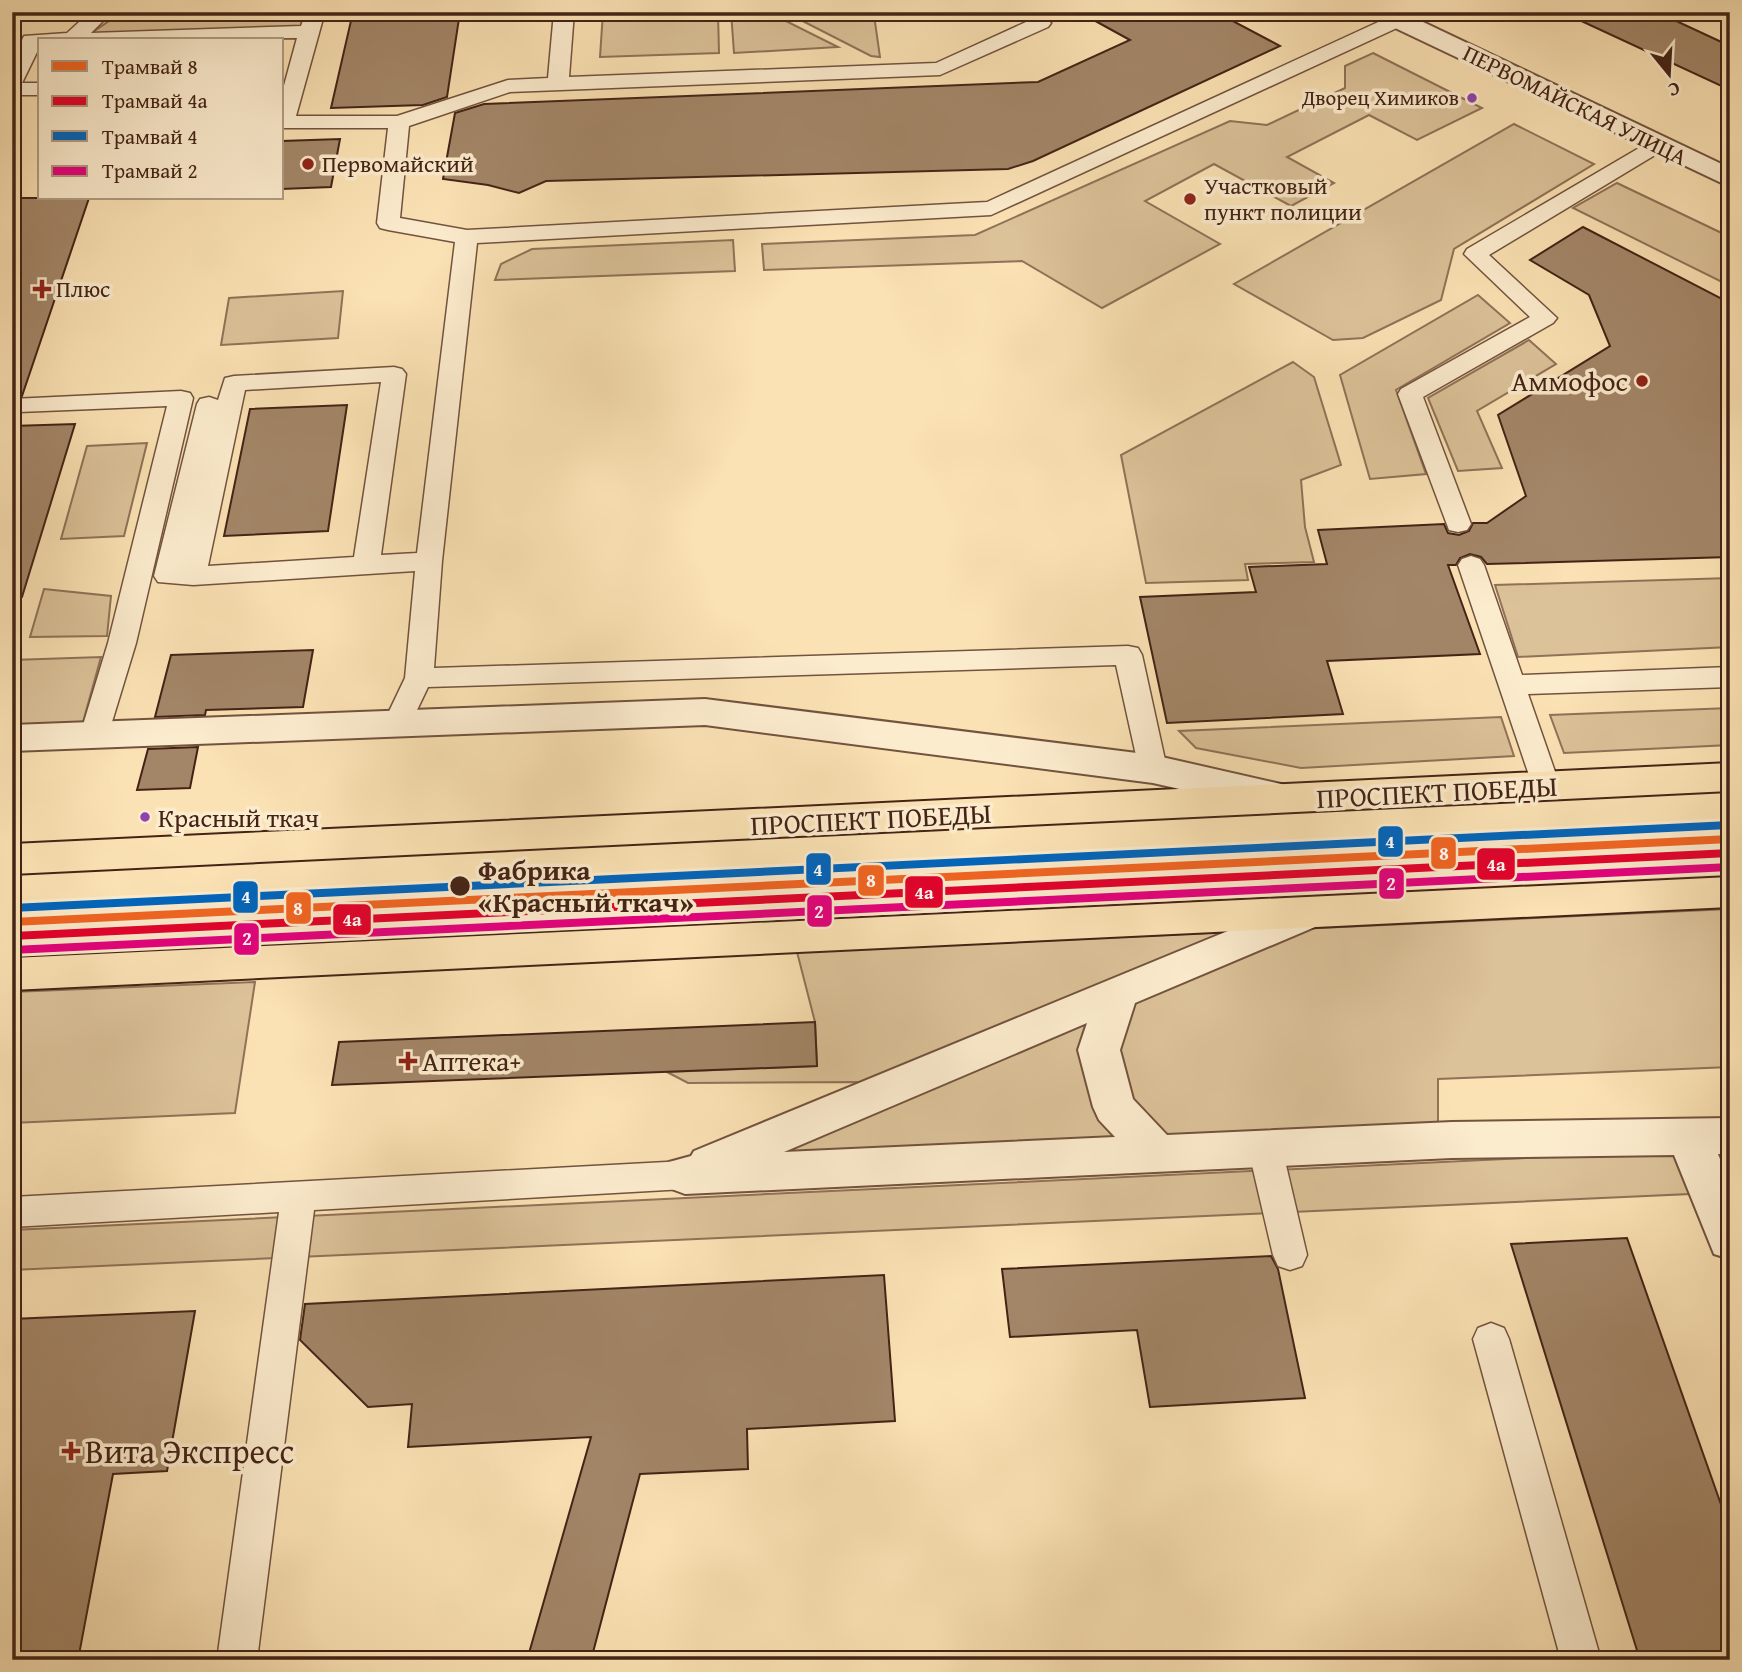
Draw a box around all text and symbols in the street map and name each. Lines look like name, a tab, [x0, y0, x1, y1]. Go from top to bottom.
legend	[38, 38, 284, 200]
north arrow	[1634, 38, 1704, 108]
street label: ПЕРВОМАЙСКАЯ УЛИЦА	[1459, 39, 1691, 171]
text: Трамвай 8	[102, 51, 198, 82]
place label: Дворец Химиков	[1301, 82, 1459, 113]
text: Трамвай 4а	[102, 85, 208, 116]
marker: Дворец Химиков	[1465, 91, 1479, 105]
text: Трамвай 4	[102, 121, 198, 152]
place label: Первомайский	[322, 147, 474, 180]
text: Трамвай 2	[102, 155, 198, 186]
marker: Первомайский	[300, 156, 316, 172]
place label: Участковый пункт полиции	[1204, 169, 1362, 228]
marker: Участковый пункт полиции	[1182, 191, 1198, 207]
place label: Плюс	[56, 272, 110, 305]
marker: Плюс	[34, 281, 50, 297]
place label: Аммофос	[1511, 360, 1628, 401]
marker: Аммофос	[1634, 373, 1650, 389]
street label: ПРОСПЕКТ ПОБЕДЫ	[1315, 765, 1558, 818]
street label: ПРОСПЕКТ ПОБЕДЫ	[749, 792, 992, 845]
place label: Красный ткач	[158, 798, 319, 837]
marker: Красный ткач	[138, 810, 152, 824]
line badge: 4	[1377, 825, 1404, 858]
text: 4	[1385, 827, 1395, 855]
line badge: 8	[1430, 836, 1457, 870]
text: 8	[1439, 839, 1449, 867]
line badge: 4а	[1476, 847, 1516, 881]
place label: Фабрика «Красный ткач»	[478, 849, 694, 922]
text: 4а	[1486, 850, 1506, 878]
line badge: 4	[805, 852, 832, 886]
text: 4	[813, 855, 823, 883]
line badge: 8	[857, 864, 885, 897]
text: 8	[866, 866, 876, 894]
line badge: 2	[1378, 867, 1405, 900]
text: 2	[1386, 869, 1396, 897]
marker: Фабрика «Красный ткач»	[448, 874, 472, 898]
line badge: 4а	[904, 875, 944, 909]
text: 4а	[914, 878, 934, 906]
line badge: 4	[232, 880, 259, 914]
text: 4	[241, 882, 251, 910]
line badge: 8	[285, 891, 312, 925]
text: 8	[293, 894, 303, 922]
line badge: 2	[806, 894, 833, 928]
text: 2	[814, 897, 824, 925]
line badge: 4а	[332, 903, 372, 936]
text: 4а	[342, 905, 362, 933]
line badge: 2	[233, 922, 260, 956]
text: 2	[242, 924, 252, 952]
place label: Аптека+	[422, 1040, 521, 1081]
marker: Аптека+	[400, 1053, 416, 1069]
place label: Вита Экспресс	[85, 1427, 294, 1475]
marker: Вита Экспресс	[63, 1443, 79, 1459]

